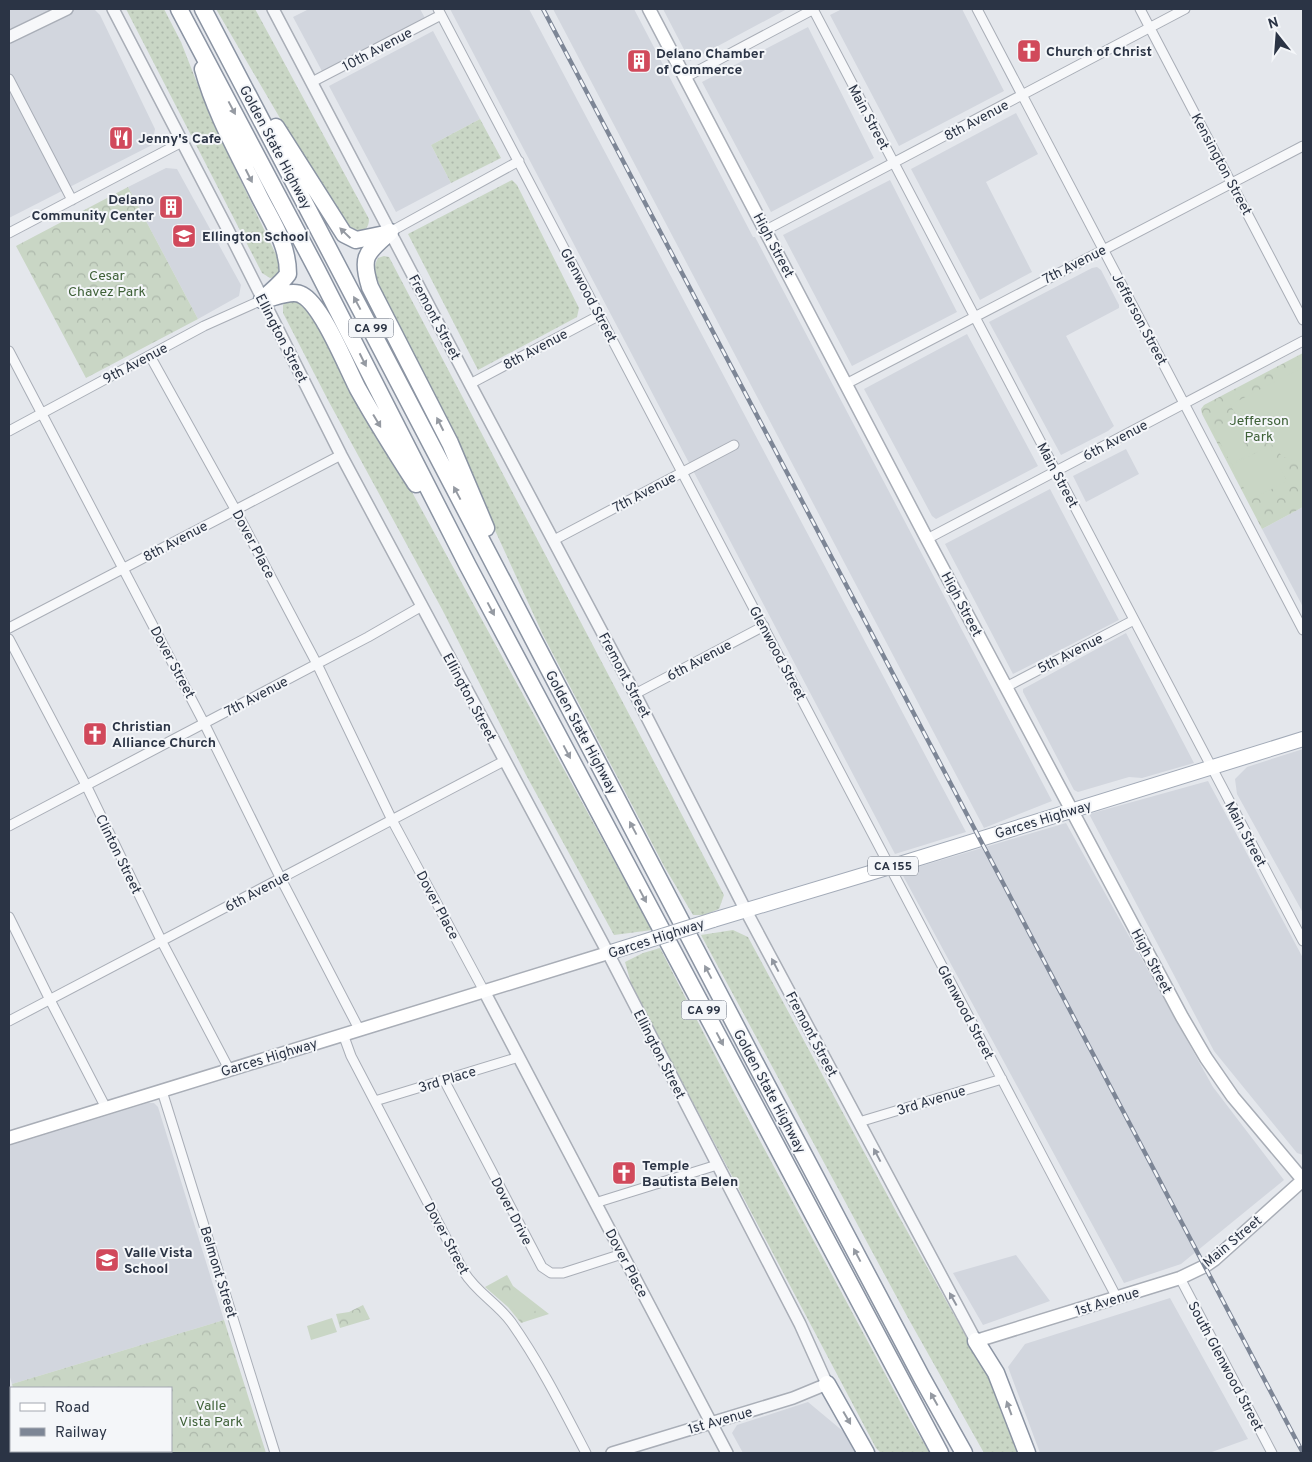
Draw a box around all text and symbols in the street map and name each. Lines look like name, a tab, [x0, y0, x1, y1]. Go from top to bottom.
north arrow	[1252, 10, 1302, 60]
text: N	[1266, 14, 1281, 34]
street label: 10th Avenue	[340, 25, 416, 76]
church icon: Church of Christ	[1016, 38, 1042, 64]
place label: Church of Christ	[1046, 44, 1152, 61]
place label: Delano Chamber of Commerce	[656, 46, 765, 79]
building icon: Delano Chamber of Commerce	[626, 48, 652, 74]
street label: Main Street	[843, 82, 892, 153]
street label: Golden State Highway	[235, 83, 315, 213]
street label: 8th Avenue	[941, 97, 1012, 145]
one-way arrow	[228, 100, 236, 115]
street label: Kensington Street	[1187, 111, 1255, 219]
restaurant icon: Jenny's Cafe	[108, 125, 134, 151]
place label: Jenny's Cafe	[138, 131, 221, 148]
one-way arrow	[245, 169, 253, 183]
place label: Delano Community Center	[32, 192, 154, 225]
building icon: Delano Community Center	[158, 194, 184, 220]
street label: High Street	[749, 210, 797, 281]
school or university icon: Ellington School	[171, 223, 197, 249]
one-way arrow	[339, 227, 351, 238]
place label: Ellington School	[202, 229, 309, 246]
street label: 7th Avenue	[1040, 242, 1109, 289]
street label: Glenwood Street	[556, 246, 620, 346]
park label: Cesar Chavez Park	[68, 268, 146, 301]
street label: Jefferson Street	[1107, 271, 1170, 368]
street label: Fremont Street	[404, 272, 463, 363]
street label: Ellington Street	[251, 291, 310, 386]
one-way arrow	[353, 296, 361, 310]
road number: CA 99	[348, 318, 394, 338]
street label: 8th Avenue	[500, 326, 571, 374]
street label: 9th Avenue	[100, 340, 171, 388]
one-way arrow	[359, 353, 367, 368]
park label: Jefferson Park	[1229, 413, 1289, 446]
one-way arrow	[372, 414, 381, 427]
one-way arrow	[436, 417, 444, 431]
street label: 6th Avenue	[1080, 417, 1151, 465]
street label: Main Street	[1032, 440, 1081, 511]
street label: 7th Avenue	[610, 470, 679, 517]
one-way arrow	[453, 486, 461, 500]
street label: Dover Place	[227, 507, 278, 582]
street label: 8th Avenue	[140, 518, 211, 566]
street label: High Street	[937, 569, 985, 640]
one-way arrow	[487, 601, 495, 616]
street label: Glenwood Street	[745, 604, 809, 704]
street label: Dover Street	[146, 624, 198, 702]
street label: Fremont Street	[594, 630, 653, 721]
street label: 5th Avenue	[1035, 631, 1106, 678]
street label: 6th Avenue	[664, 637, 735, 685]
street label: Ellington Street	[438, 651, 499, 745]
street label: Golden State Highway	[541, 668, 621, 798]
street label: 7th Avenue	[222, 674, 291, 721]
place label: Christian Alliance Church	[112, 719, 216, 752]
church icon: Christian Alliance Church	[82, 721, 108, 747]
one-way arrow	[563, 745, 571, 759]
street label: Garces Highway	[993, 798, 1094, 843]
street label: Main Street	[1220, 799, 1269, 870]
street label: Clinton Street	[91, 812, 144, 897]
one-way arrow	[629, 821, 637, 835]
road number: CA 155	[868, 856, 918, 876]
street label: 6th Avenue	[222, 868, 293, 916]
street label: Dover Place	[411, 868, 462, 943]
one-way arrow	[639, 888, 647, 903]
street label: Garces Highway	[606, 916, 707, 963]
street label: High Street	[1127, 926, 1175, 997]
one-way arrow	[771, 958, 779, 973]
street label: Glenwood Street	[933, 963, 997, 1063]
one-way arrow	[704, 965, 712, 979]
street label: Fremont Street	[781, 989, 840, 1080]
road number: CA 99	[682, 1000, 726, 1020]
street label: Ellington Street	[629, 1007, 688, 1102]
street label: Golden State Highway	[729, 1027, 809, 1157]
one-way arrow	[715, 1033, 724, 1046]
street label: Garces Highway	[219, 1036, 320, 1081]
street label: 3rd Place	[417, 1064, 478, 1097]
street label: 3rd Avenue	[895, 1083, 968, 1120]
one-way arrow	[873, 1148, 881, 1162]
place label: Temple Bautista Belen	[642, 1158, 738, 1191]
church icon: Temple Bautista Belen	[611, 1160, 637, 1186]
street label: Dover Drive	[486, 1175, 535, 1248]
street label: Dover Street	[420, 1200, 472, 1278]
street label: Main Street	[1200, 1213, 1266, 1272]
street label: Belmont Street	[196, 1224, 240, 1320]
street label: Dover Place	[600, 1226, 651, 1301]
place label: Valle Vista School	[124, 1245, 193, 1278]
school or university icon: Valle Vista School	[94, 1247, 120, 1273]
one-way arrow	[853, 1248, 861, 1262]
street label: 1st Avenue	[1073, 1285, 1142, 1320]
one-way arrow	[948, 1292, 957, 1305]
street label: South Glenwood Street	[1183, 1299, 1266, 1434]
legend	[10, 1387, 172, 1452]
one-way arrow	[929, 1392, 938, 1405]
park label: Valle Vista Park	[179, 1398, 243, 1431]
text: Road	[55, 1399, 90, 1418]
one-way arrow	[1005, 1400, 1013, 1415]
street label: 1st Avenue	[686, 1404, 755, 1439]
one-way arrow	[843, 1411, 851, 1426]
text: Railway	[55, 1424, 107, 1443]

